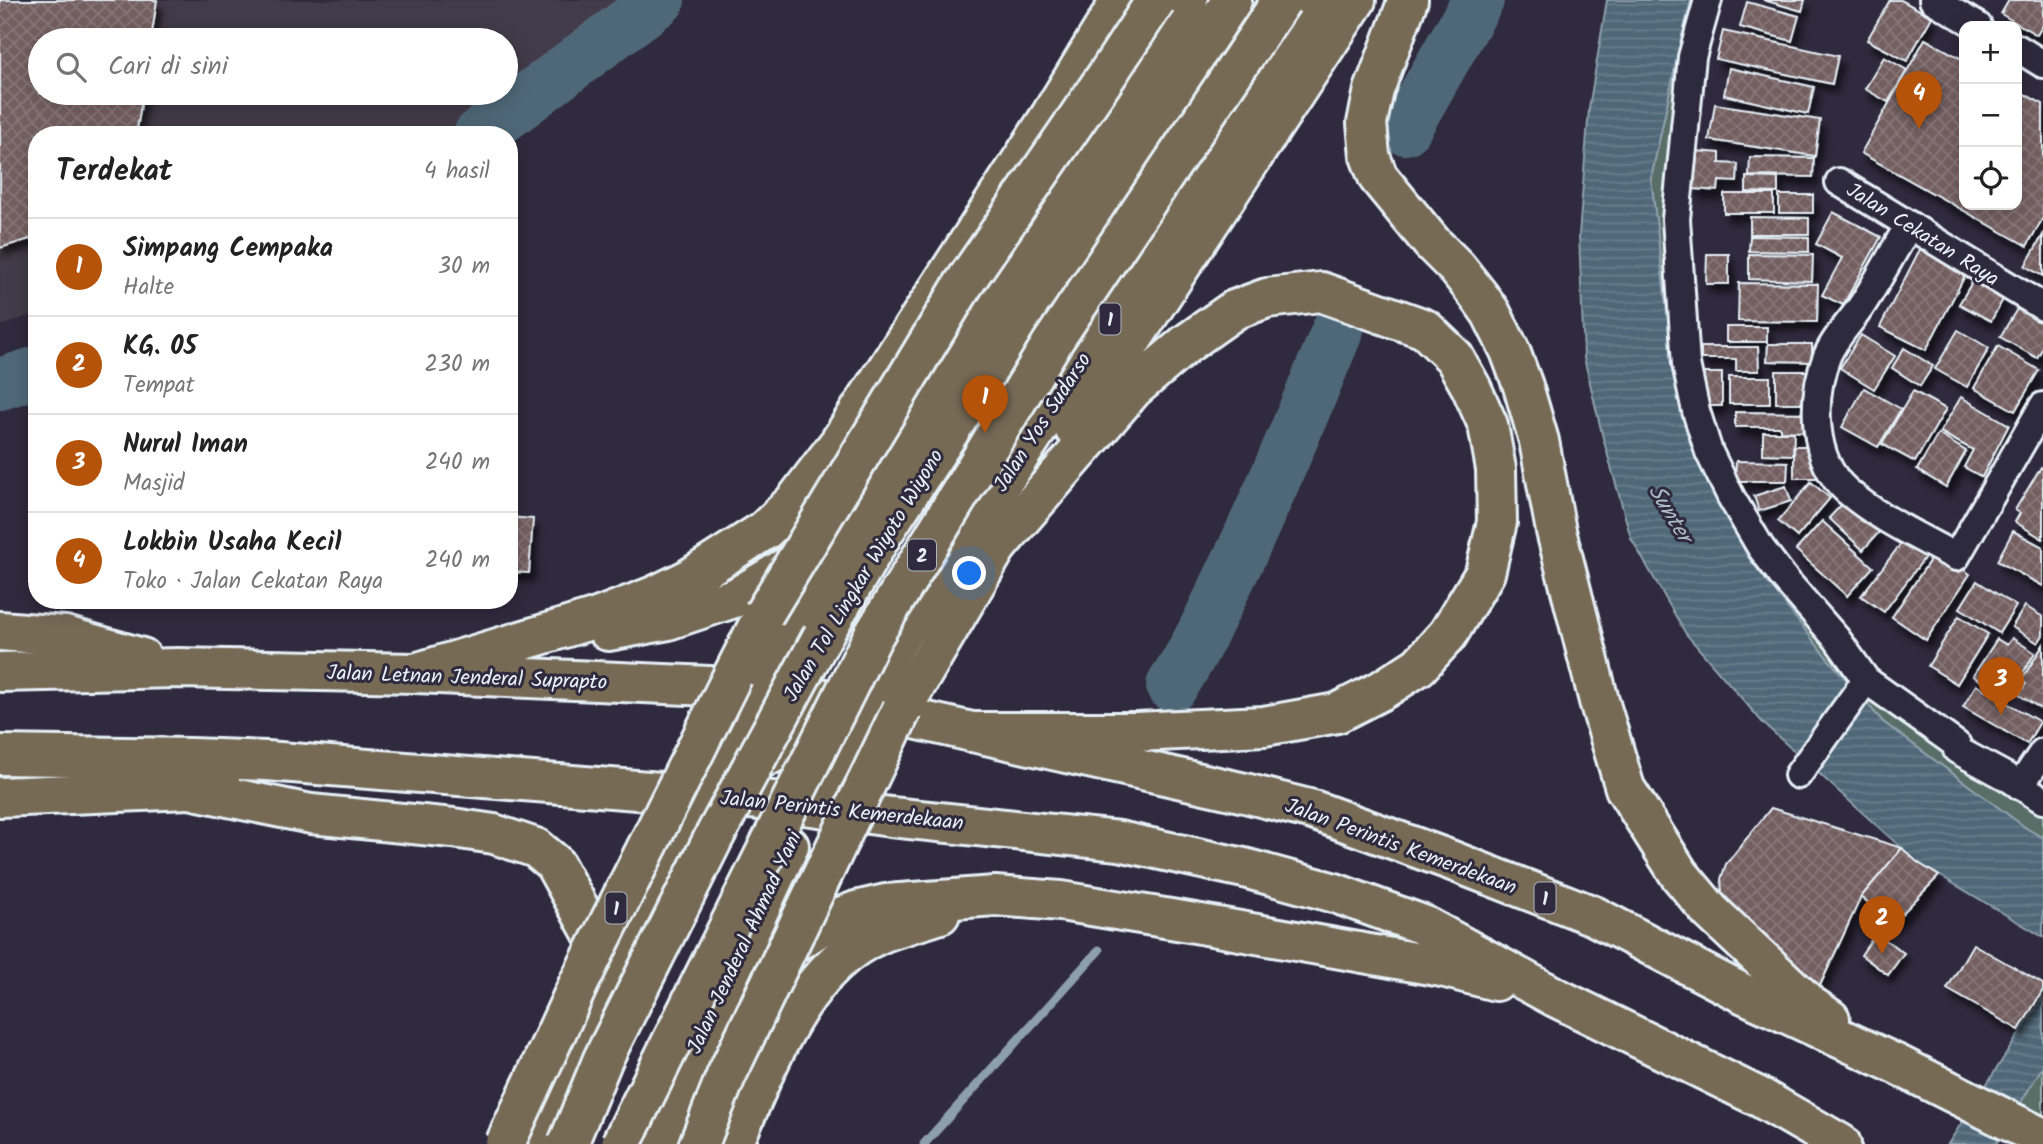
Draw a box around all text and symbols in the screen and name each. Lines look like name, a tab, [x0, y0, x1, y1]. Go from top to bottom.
map controls	[1959, 21, 2022, 210]
button: +	[1959, 21, 2022, 84]
search box	[28, 28, 518, 105]
text: Cari di sini	[108, 46, 228, 88]
icon: search	[52, 48, 90, 86]
pin: 4	[1896, 71, 1942, 129]
button: −	[1959, 84, 2022, 147]
button: locate	[1959, 147, 2022, 210]
text: Terdekat	[56, 148, 172, 196]
text: 4 hasil	[424, 154, 490, 190]
street label: Jalan Cekatan Raya	[1839, 175, 2005, 296]
text: Simpang Cempaka	[123, 228, 333, 270]
text: 1	[76, 249, 82, 285]
text: 30 m	[438, 249, 490, 285]
text: Halte	[123, 270, 174, 306]
road number: 1	[1100, 304, 1120, 334]
text: KG. 05	[123, 326, 197, 368]
text: 2	[72, 347, 86, 383]
text: 230 m	[424, 347, 490, 383]
street label: Jalan Yos Sudarso	[986, 347, 1101, 499]
text: Tempat	[123, 368, 195, 404]
pin: 1	[962, 375, 1008, 433]
text: Nurul Iman	[123, 424, 248, 466]
street label: Jalan Tol Lingkar Wiyoto Wiyono	[776, 443, 953, 708]
text: 3	[73, 445, 85, 481]
text: 240 m	[425, 445, 490, 481]
text: Masjid	[123, 466, 185, 502]
water label: Sunter	[1638, 478, 1703, 554]
text: Lokbin Usaha Kecil	[123, 522, 341, 564]
road number: 2	[908, 540, 936, 570]
text: 4	[73, 543, 85, 579]
text: 240 m	[425, 543, 490, 579]
your location	[952, 556, 986, 590]
text: Toko · Jalan Cekatan Raya	[123, 564, 383, 600]
street label: Jalan Letnan Jenderal Suprapto	[326, 657, 608, 700]
pin: 3	[1978, 657, 2024, 715]
street label: Jalan Perintis Kemerdekaan	[719, 782, 965, 841]
street label: Jalan Perintis Kemerdekaan	[1280, 790, 1521, 905]
street label: Jalan Jenderal Ahmad Yani	[679, 825, 812, 1060]
road number: 1	[1534, 882, 1556, 914]
road number: 1	[606, 893, 626, 924]
pin: 2	[1859, 896, 1905, 954]

